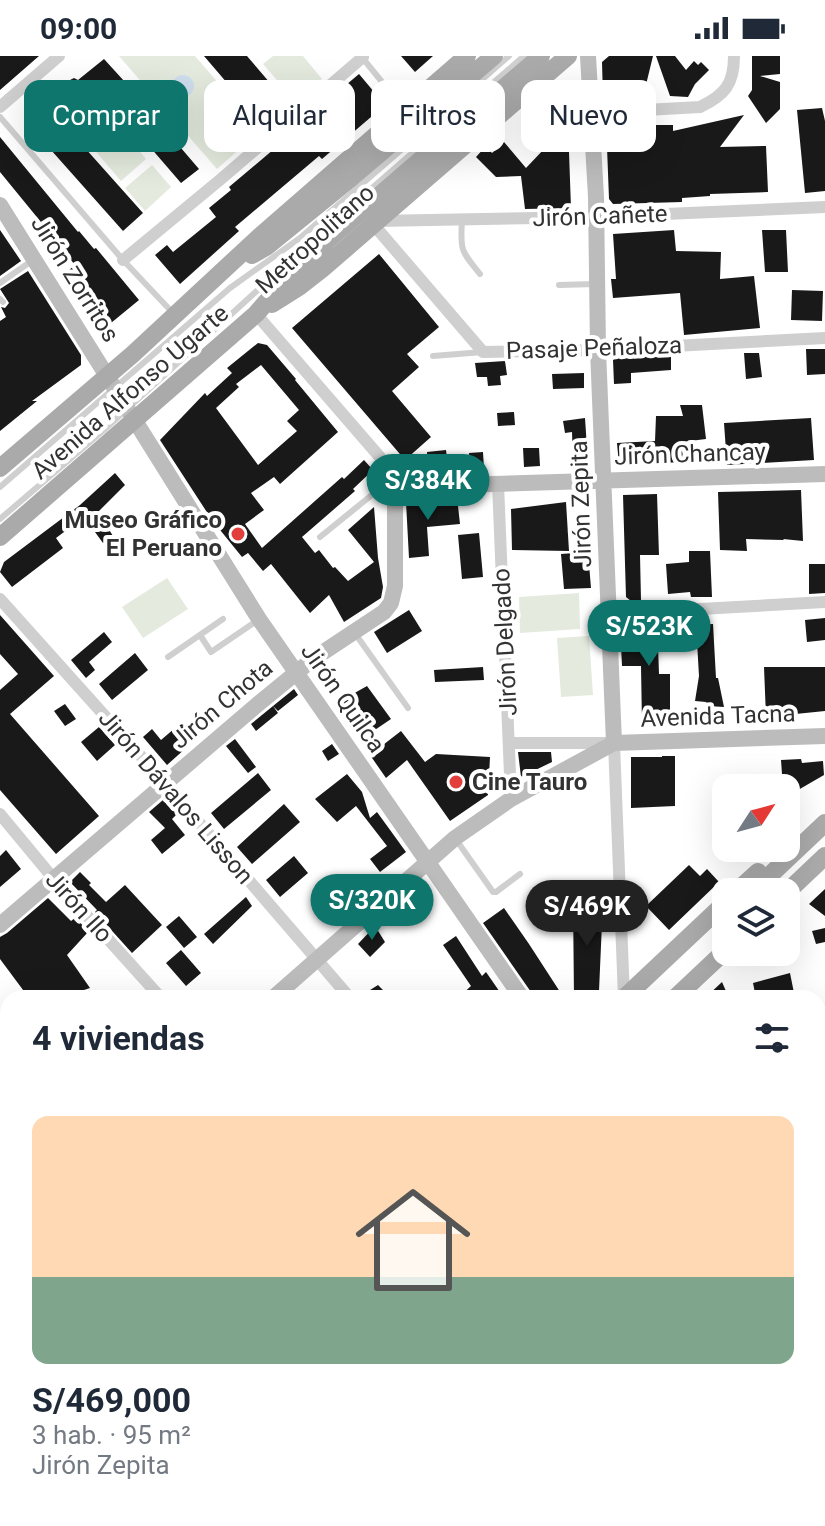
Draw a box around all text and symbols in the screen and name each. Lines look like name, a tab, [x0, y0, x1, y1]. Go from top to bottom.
text: 09:00	[40, 11, 117, 46]
chip: Comprar	[24, 80, 188, 152]
chip: Alquilar	[204, 80, 355, 152]
chip: Filtros	[371, 80, 505, 152]
chip: Nuevo	[521, 80, 656, 152]
street label: Metropolitano	[250, 178, 380, 300]
street label: Jirón Cañete	[532, 200, 668, 232]
street label: Jirón Zorritos	[25, 211, 125, 347]
street label: Avenida Alfonso Ugarte	[26, 299, 234, 485]
street label: Pasaje Peñaloza	[505, 331, 683, 365]
street label: Jirón Chancay	[614, 437, 767, 471]
street label: Jirón Zepita	[565, 440, 597, 568]
pin: S/384K	[363, 454, 493, 522]
text: S/384K	[385, 465, 471, 495]
place label: Museo Gráfico El Peruano	[64, 506, 222, 562]
marker: Museo Gráfico El Peruano	[229, 525, 247, 543]
street label: Jirón Delgado	[487, 567, 523, 717]
pin: S/523K	[584, 600, 714, 668]
text: S/523K	[606, 611, 692, 641]
street label: Jirón Quilca	[295, 638, 391, 758]
street label: Jirón Chota	[166, 654, 278, 754]
street label: Avenida Tacna	[640, 699, 796, 733]
street label: Jirón Dávalos Lisson	[93, 704, 259, 890]
place label: Cine Tauro	[472, 768, 587, 796]
marker: Cine Tauro	[447, 773, 465, 791]
north arrow	[712, 774, 800, 862]
map controls	[712, 774, 800, 966]
street label: Jirón Ilo	[40, 866, 118, 948]
pin: S/320K	[307, 874, 437, 942]
button: layers	[712, 878, 800, 966]
pin: S/469K	[522, 880, 652, 948]
text: S/320K	[329, 885, 415, 915]
text: S/469K	[544, 891, 630, 921]
icon: filters	[750, 1016, 794, 1060]
text: 4 viviendas	[32, 1018, 205, 1058]
icon: home	[341, 1168, 485, 1312]
text: S/469,000	[32, 1380, 191, 1420]
text: 3 hab. · 95 m²	[32, 1420, 191, 1450]
text: Jirón Zepita	[32, 1450, 170, 1480]

